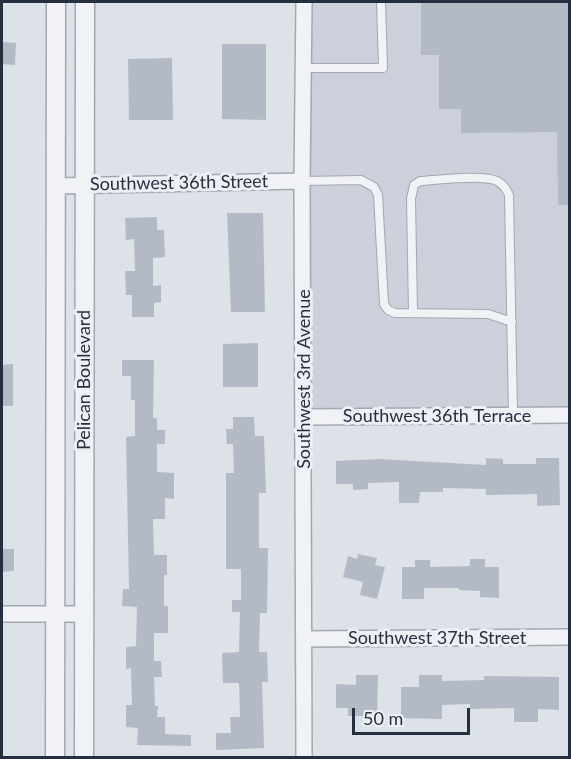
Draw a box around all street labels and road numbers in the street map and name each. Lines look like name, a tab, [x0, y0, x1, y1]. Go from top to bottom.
street label: Southwest 36th Street	[90, 171, 268, 195]
street label: Southwest 3rd Avenue	[293, 289, 315, 469]
street label: Pelican Boulevard	[73, 310, 95, 450]
street label: Southwest 36th Terrace	[343, 405, 531, 427]
street label: Southwest 37th Street	[348, 627, 526, 649]

